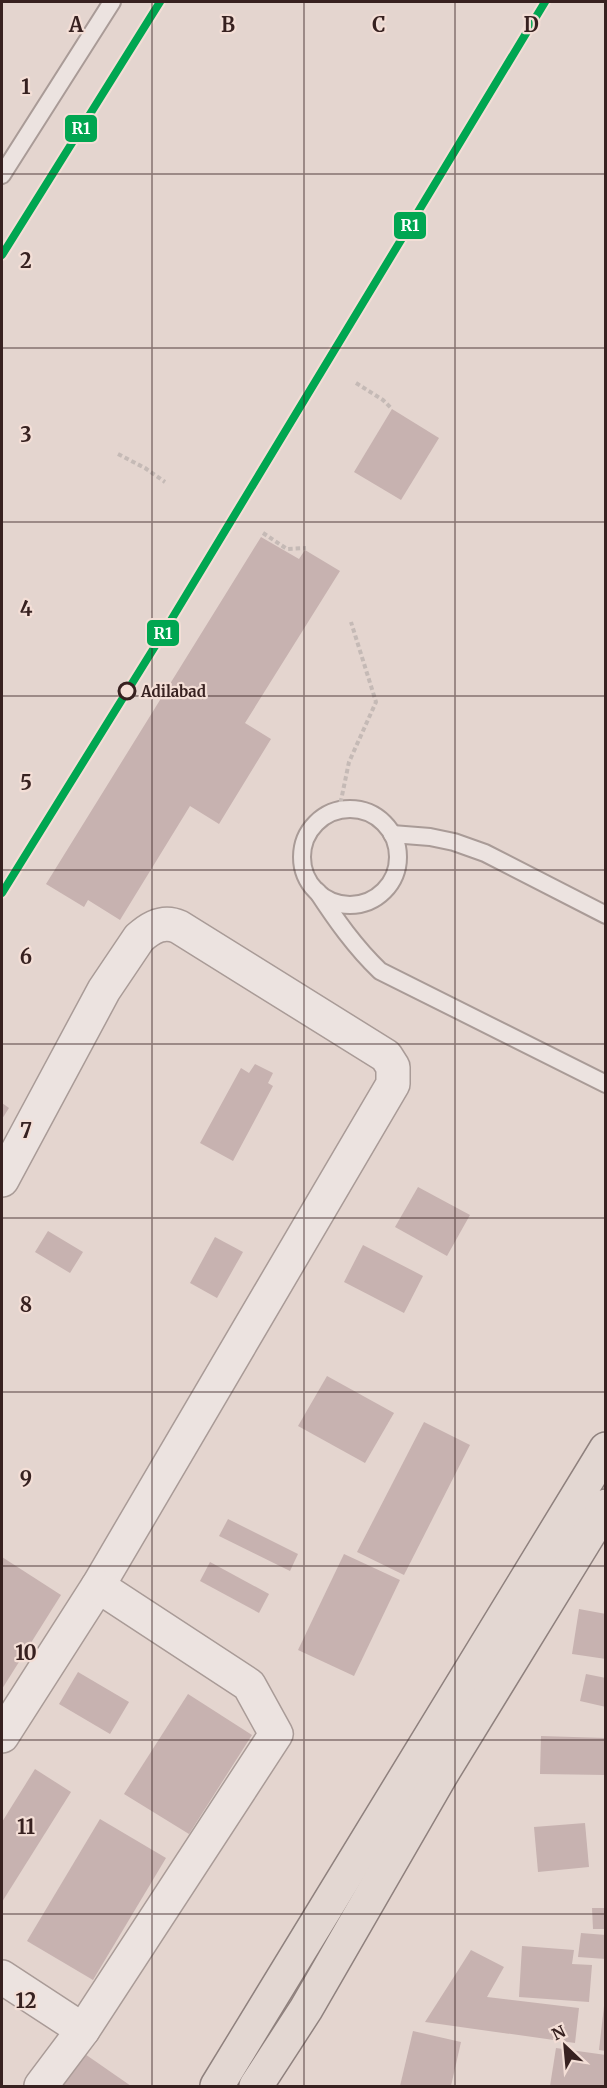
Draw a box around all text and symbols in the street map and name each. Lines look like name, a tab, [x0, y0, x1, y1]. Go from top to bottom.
text: A	[68, 12, 84, 37]
text: B	[221, 12, 235, 37]
text: C	[372, 12, 386, 37]
text: D	[523, 12, 539, 37]
text: 1	[21, 74, 31, 99]
line badge: R1	[64, 114, 98, 143]
text: R1	[72, 118, 91, 138]
line badge: R1	[393, 211, 427, 240]
text: R1	[401, 215, 420, 235]
text: 2	[20, 248, 32, 273]
text: 3	[20, 422, 32, 447]
text: 4	[20, 596, 33, 621]
line badge: R1	[146, 619, 180, 647]
text: R1	[154, 623, 173, 643]
marker: Adilabad	[118, 682, 136, 700]
place label: Adilabad	[140, 682, 206, 701]
text: 5	[20, 770, 32, 795]
text: 6	[20, 944, 32, 969]
text: 7	[20, 1118, 32, 1143]
text: 8	[20, 1292, 32, 1317]
text: 9	[20, 1466, 32, 1491]
text: 10	[15, 1640, 37, 1665]
text: 11	[17, 1814, 35, 1839]
text: 12	[16, 1988, 37, 2013]
north arrow	[535, 2016, 595, 2076]
text: N	[548, 2021, 569, 2044]

